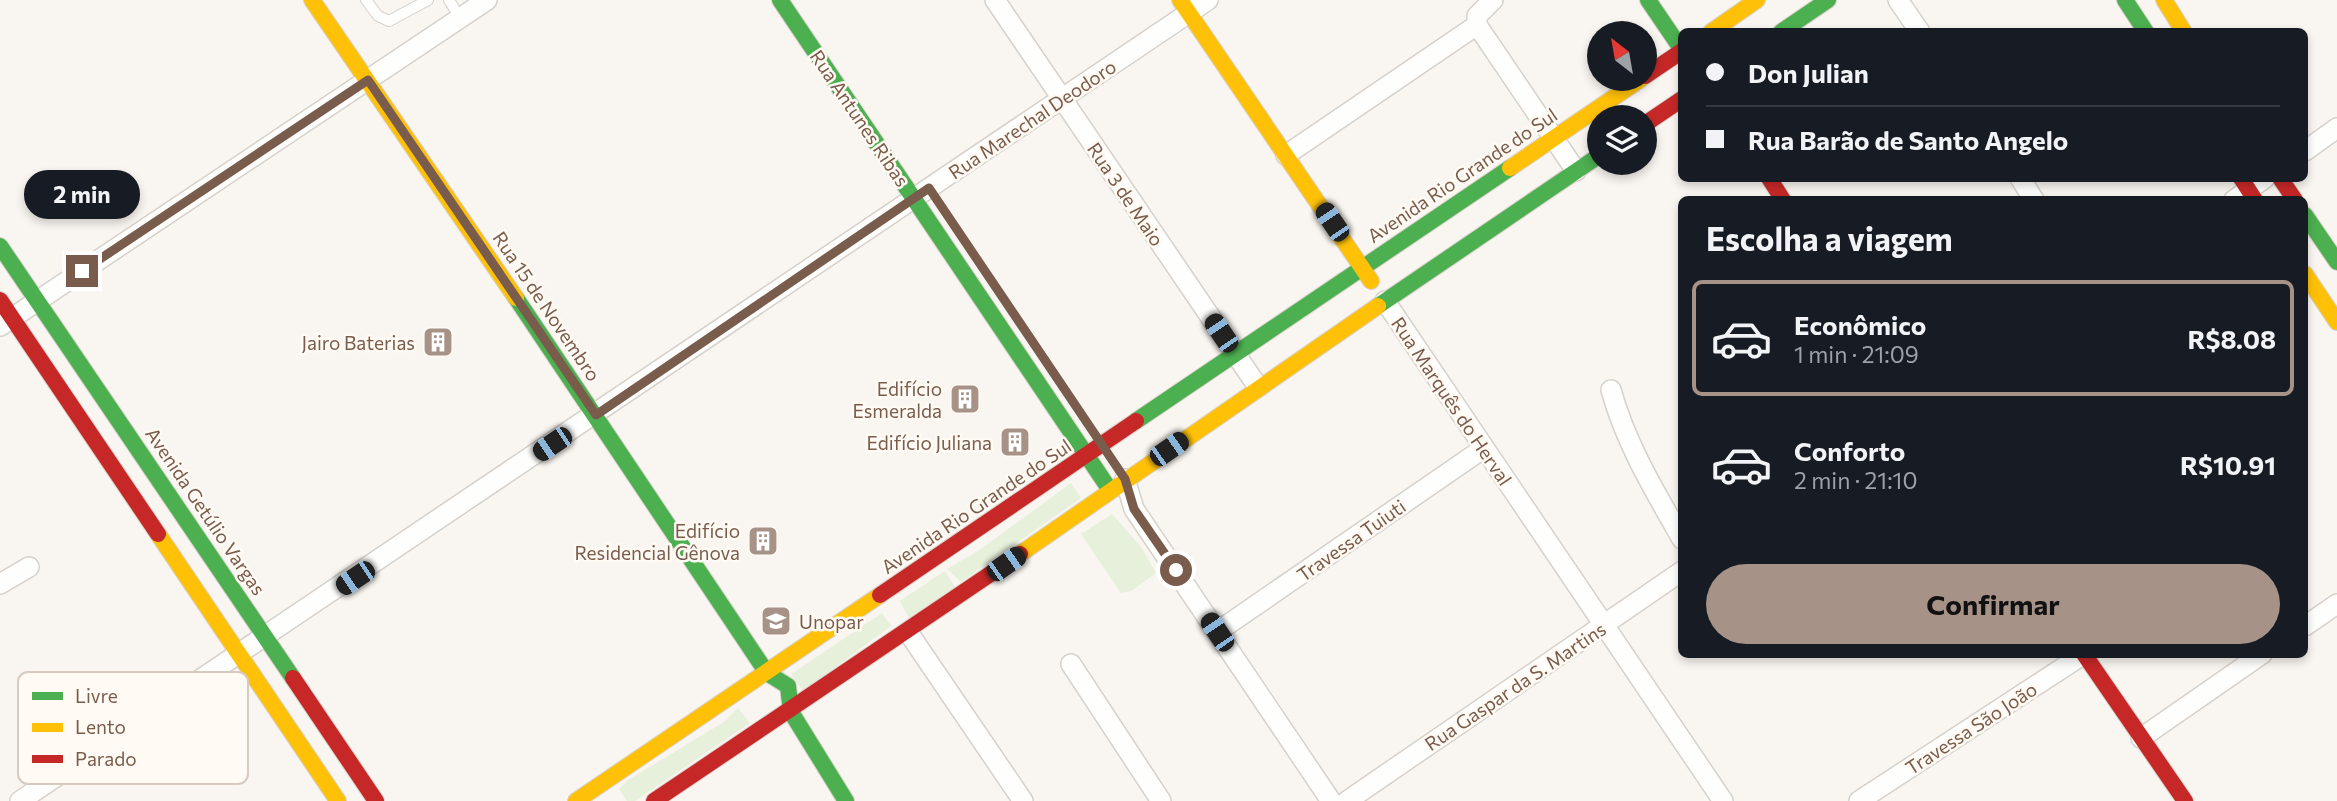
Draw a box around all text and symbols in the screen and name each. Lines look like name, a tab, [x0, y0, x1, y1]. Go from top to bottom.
north arrow	[1587, 21, 1657, 91]
map controls	[1587, 21, 1657, 175]
street label: Rua Antunes Ribas	[806, 45, 914, 191]
street label: Rua Marechal Deodoro	[944, 54, 1120, 184]
text: Don Julian	[1748, 57, 1869, 88]
street label: Avenida Rio Grande do Sul	[1363, 103, 1561, 247]
button: layers	[1587, 105, 1657, 175]
text: Rua Barão de Santo Angelo	[1748, 124, 2068, 155]
street label: Rua 3 de Maio	[1083, 138, 1169, 250]
callout: 2 min	[24, 170, 140, 218]
text: 2 min	[53, 180, 111, 208]
car	[1312, 199, 1353, 245]
text: Escolha a viagem	[1706, 218, 1953, 258]
street label: Rua 15 de Novembro	[488, 227, 606, 385]
route end	[66, 255, 98, 287]
icon: car	[1710, 307, 1773, 370]
text: Econômico	[1794, 309, 1926, 340]
car	[1201, 310, 1242, 356]
street label: Rua Marquês do Herval	[1387, 312, 1517, 490]
text: R$8.08	[2187, 323, 2276, 354]
building icon: Jairo Baterias	[421, 325, 455, 359]
place label: Jairo Baterias	[301, 331, 415, 354]
text: 1 min · 21:09	[1794, 340, 1919, 368]
place label: Edifício Esmeralda	[852, 377, 942, 422]
building icon: Edifício Esmeralda	[948, 382, 982, 416]
street label: Avenida Getúlio Vargas	[141, 423, 271, 599]
car	[529, 424, 576, 464]
building icon: Edifício Juliana	[998, 425, 1032, 459]
car	[1146, 428, 1193, 470]
place label: Edifício Juliana	[867, 431, 992, 454]
icon: car	[1710, 433, 1773, 496]
street label: Avenida Rio Grande do Sul	[877, 434, 1075, 578]
text: Conforto	[1794, 435, 1905, 466]
text: R$10.91	[2180, 449, 2276, 480]
text: 2 min · 21:10	[1794, 466, 1917, 494]
street label: Travessa Tuiuti	[1292, 494, 1410, 586]
place label: Edifício Residencial Gênova	[574, 519, 740, 564]
building icon: Edifício Residencial Gênova	[746, 524, 780, 558]
car	[983, 543, 1030, 585]
route start	[1160, 554, 1192, 586]
car	[332, 558, 379, 598]
button: Confirmar	[1706, 564, 2280, 644]
school or university icon: Unopar	[759, 604, 793, 638]
car	[1197, 609, 1238, 655]
place label: Unopar	[799, 610, 864, 633]
street label: Rua Gaspar da S. Martins	[1420, 617, 1610, 755]
legend	[18, 672, 248, 784]
street label: Travessa São João	[1901, 677, 2041, 779]
text: Livre	[75, 684, 118, 707]
text: Lento	[75, 715, 126, 738]
text: Parado	[75, 747, 137, 770]

